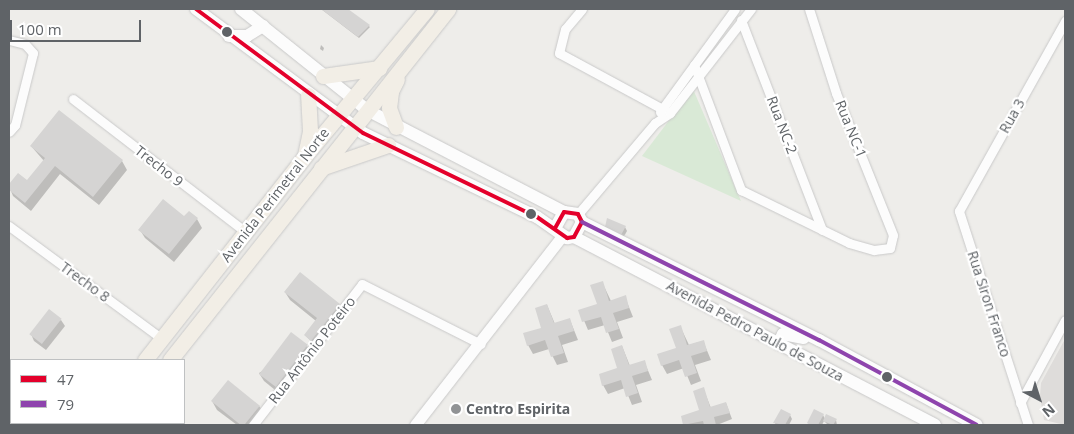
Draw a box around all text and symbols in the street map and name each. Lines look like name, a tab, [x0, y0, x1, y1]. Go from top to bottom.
scale bar	[12, 10, 144, 42]
text: 100 m	[18, 19, 62, 39]
unlabelled marker	[222, 27, 232, 37]
street label: Rua NC-2	[763, 94, 801, 156]
street label: Rua 3	[996, 96, 1028, 136]
street label: Rua NC-1	[832, 98, 870, 160]
street label: Avenida Perimetral Norte	[217, 125, 333, 265]
street label: Trecho 9	[132, 142, 186, 190]
unlabelled marker	[526, 209, 536, 219]
street label: Rua Siron Franco	[964, 249, 1014, 359]
street label: Trecho 8	[57, 259, 113, 305]
street label: Avenida Pedro Paulo de Souza	[664, 277, 846, 385]
street label: Rua Antônio Poteiro	[265, 293, 359, 407]
legend	[10, 359, 185, 424]
text: 47	[57, 369, 74, 389]
unlabelled marker	[882, 372, 892, 382]
north arrow	[1014, 374, 1064, 424]
text: 79	[57, 394, 74, 414]
text: N	[1038, 400, 1059, 422]
place label: Centro Espirita	[466, 401, 570, 417]
marker: Centro Espirita	[450, 403, 462, 415]

